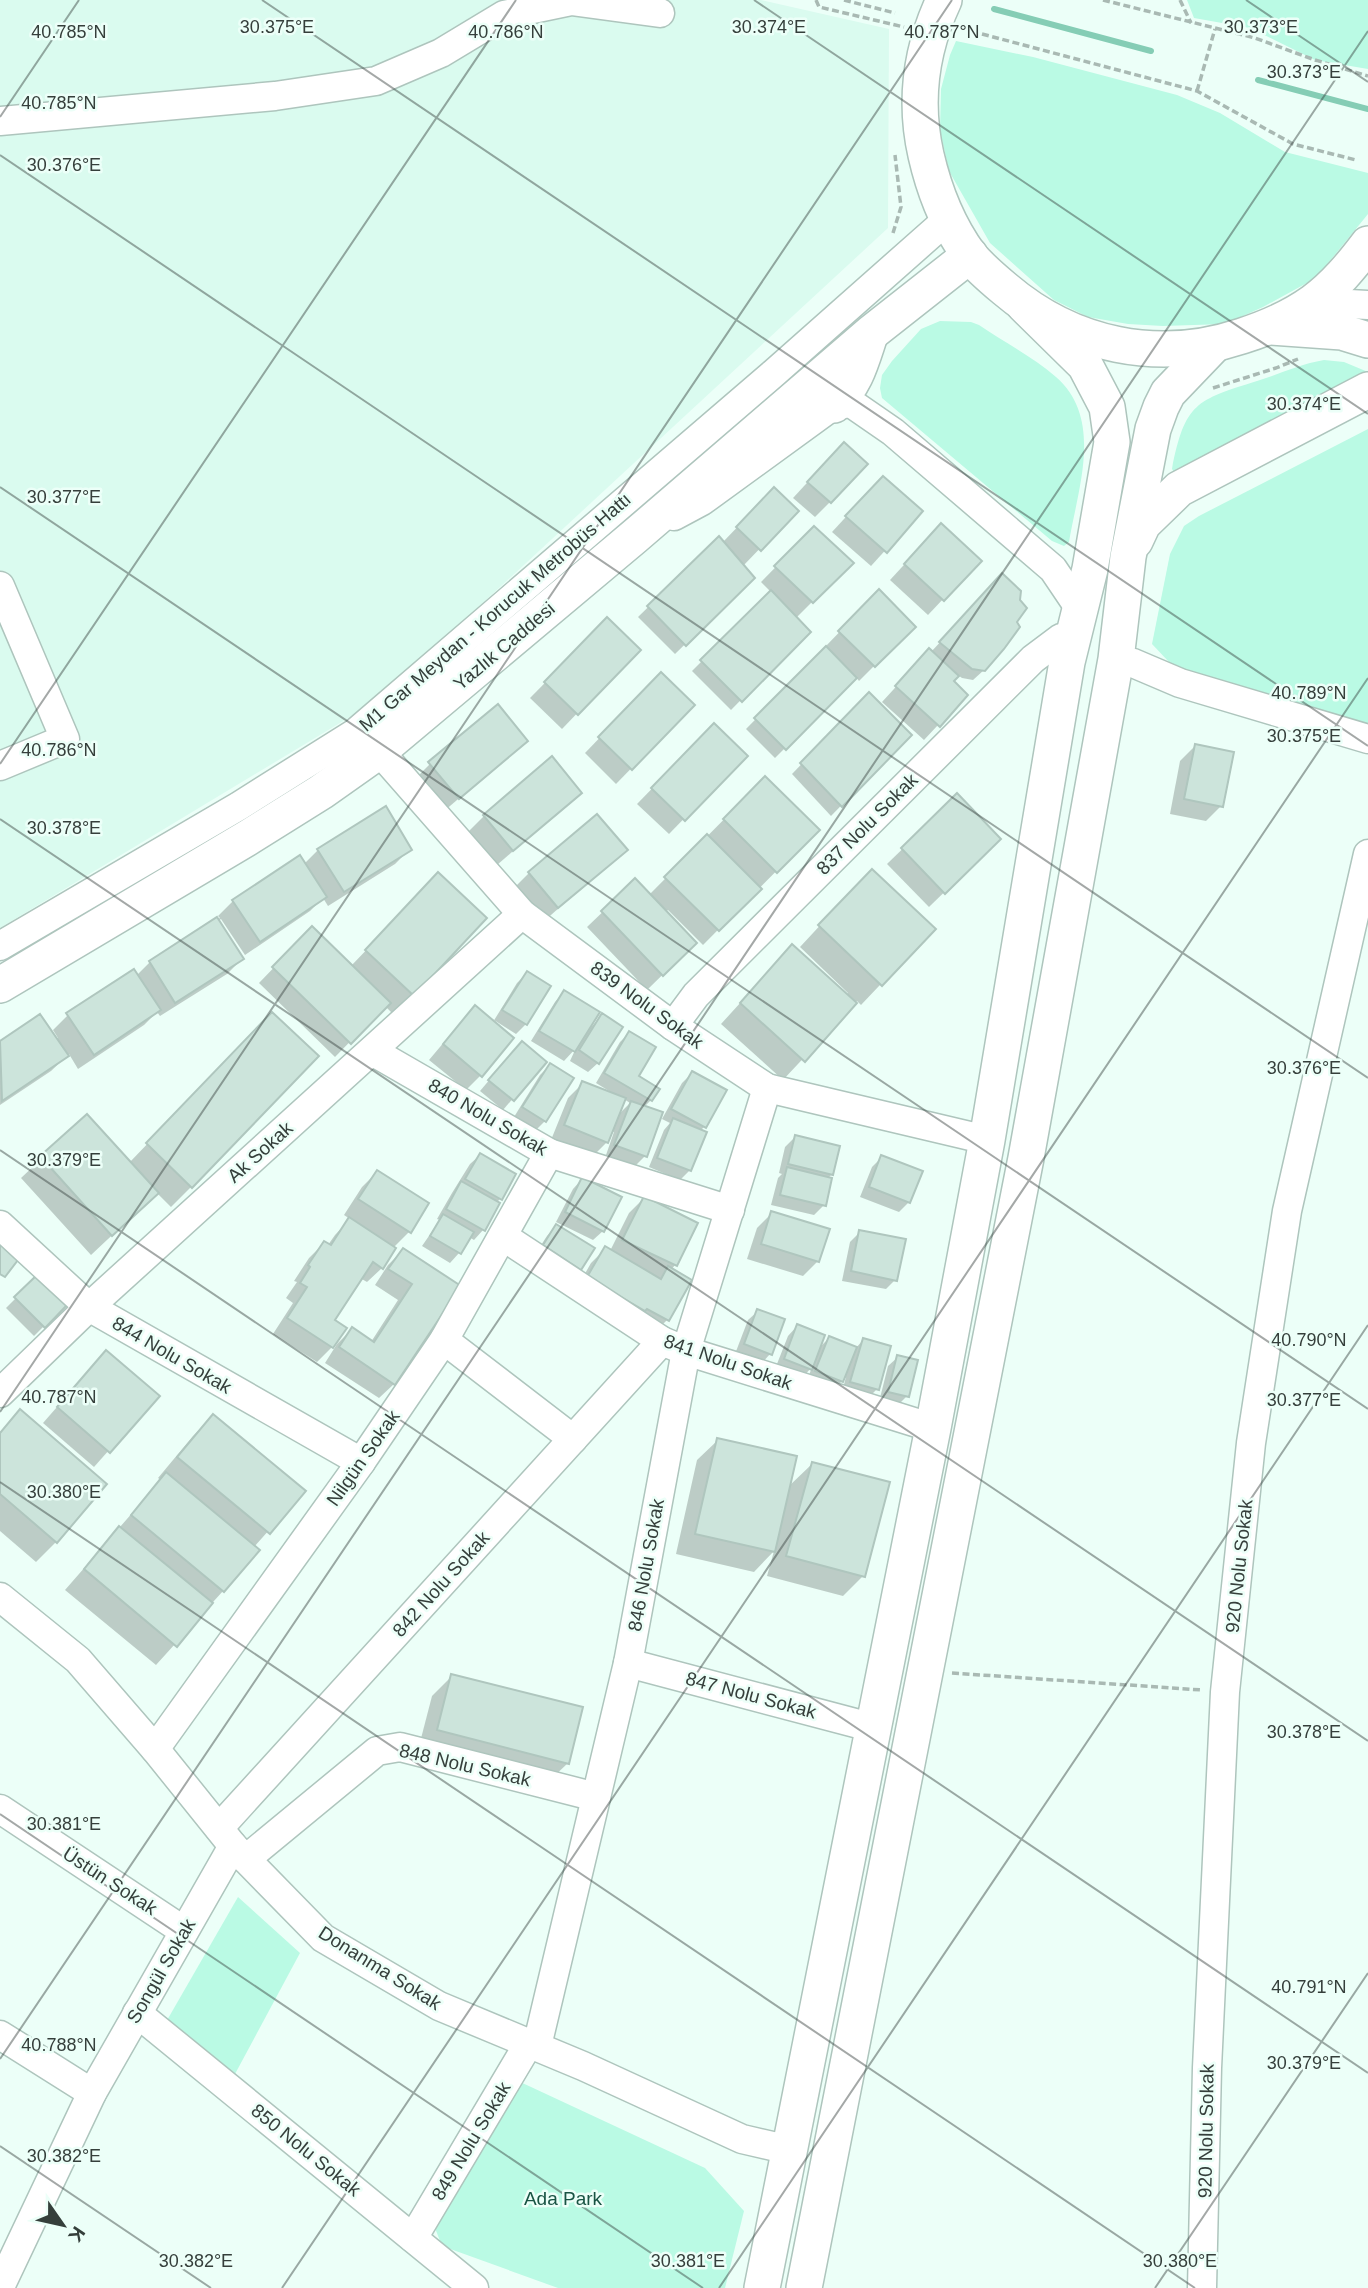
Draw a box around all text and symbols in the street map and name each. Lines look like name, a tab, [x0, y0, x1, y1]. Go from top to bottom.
text: 30.375°E	[240, 17, 314, 37]
text: 30.374°E	[732, 17, 806, 37]
text: 30.373°E	[1224, 17, 1298, 37]
text: 40.785°N	[31, 22, 107, 42]
text: 40.786°N	[468, 22, 544, 42]
text: 40.787°N	[904, 22, 980, 42]
text: 30.373°E	[1267, 62, 1341, 82]
text: 40.785°N	[21, 93, 97, 113]
text: 30.376°E	[27, 155, 101, 175]
text: 30.374°E	[1267, 394, 1341, 414]
text: 30.377°E	[27, 487, 101, 507]
street label: M1 Gar Meydan - Korucuk Metrobüs Hattı	[355, 488, 635, 736]
street label: Yazlık Caddesi	[449, 598, 559, 694]
text: 40.789°N	[1271, 683, 1347, 703]
text: 30.375°E	[1267, 726, 1341, 746]
text: 40.786°N	[21, 740, 97, 760]
street label: 837 Nolu Sokak	[812, 769, 922, 879]
text: 30.378°E	[27, 818, 101, 838]
street label: 839 Nolu Sokak	[587, 957, 708, 1053]
text: 30.376°E	[1267, 1058, 1341, 1078]
street label: 840 Nolu Sokak	[425, 1074, 552, 1160]
street label: Ak Sokak	[223, 1117, 297, 1187]
text: 30.379°E	[27, 1150, 101, 1170]
street label: 844 Nolu Sokak	[109, 1312, 236, 1398]
street label: 841 Nolu Sokak	[661, 1330, 795, 1394]
text: 40.790°N	[1271, 1330, 1347, 1350]
text: 40.787°N	[21, 1387, 97, 1407]
text: 30.377°E	[1267, 1390, 1341, 1410]
street label: Nilgün Sokak	[322, 1406, 404, 1510]
text: 30.380°E	[27, 1482, 101, 1502]
street label: 846 Nolu Sokak	[624, 1497, 668, 1633]
street label: 920 Nolu Sokak	[1222, 1498, 1257, 1634]
street label: 842 Nolu Sokak	[388, 1527, 494, 1641]
street label: 847 Nolu Sokak	[683, 1667, 819, 1723]
text: 30.378°E	[1267, 1722, 1341, 1742]
street label: 848 Nolu Sokak	[397, 1740, 533, 1790]
text: 30.381°E	[27, 1814, 101, 1834]
street label: Üstün Sokak	[59, 1843, 161, 1919]
street label: Songül Sokak	[123, 1915, 200, 2027]
street label: Donanma Sokak	[315, 1922, 446, 2014]
text: 40.791°N	[1271, 1977, 1347, 1997]
text: 40.788°N	[21, 2035, 97, 2055]
text: 30.379°E	[1267, 2053, 1341, 2073]
street label: 920 Nolu Sokak	[1194, 2063, 1218, 2198]
street label: 849 Nolu Sokak	[427, 2078, 515, 2204]
street label: 850 Nolu Sokak	[247, 2100, 365, 2201]
text: 30.382°E	[27, 2146, 101, 2166]
park label: Ada Park	[524, 2188, 603, 2209]
north arrow	[28, 2190, 98, 2260]
text: K	[64, 2223, 89, 2246]
text: 30.382°E	[159, 2251, 233, 2271]
text: 30.381°E	[651, 2251, 725, 2271]
text: 30.380°E	[1143, 2251, 1217, 2271]

